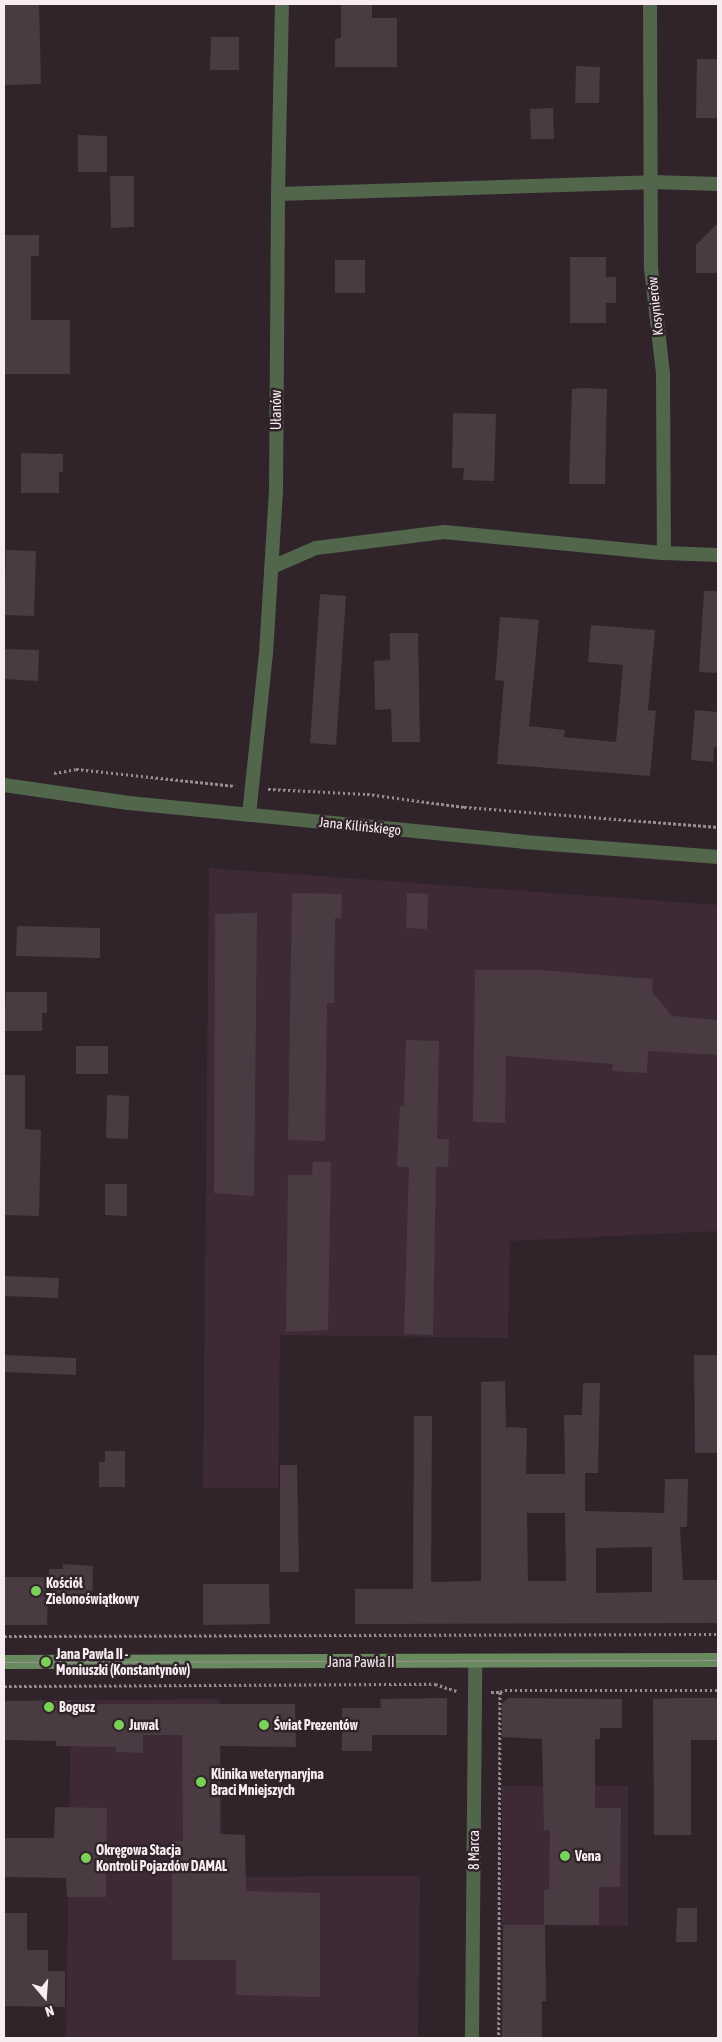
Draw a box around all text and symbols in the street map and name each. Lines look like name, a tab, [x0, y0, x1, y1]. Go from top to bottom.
street label: Kosynierów	[644, 276, 666, 336]
street label: Ułanów	[268, 390, 284, 430]
street label: Jana Kilińskiego	[318, 813, 402, 839]
place label: Kościół Zielonoświątkowy	[46, 1575, 139, 1608]
marker: Kościół Zielonoświątkowy	[30, 1585, 42, 1597]
place label: Jana Pawła II - Moniuszki (Konstantynów)	[56, 1646, 190, 1678]
street label: Jana Pawła II	[328, 1654, 394, 1670]
marker: Jana Pawła II - Moniuszki (Konstantynów)	[40, 1656, 52, 1668]
place label: Bogusz	[59, 1699, 95, 1715]
marker: Bogusz	[43, 1701, 55, 1713]
place label: Juwal	[129, 1717, 159, 1733]
place label: Świat Prezentów	[274, 1717, 358, 1733]
marker: Juwal	[113, 1719, 125, 1731]
marker: Świat Prezentów	[258, 1719, 270, 1731]
place label: Klinika weterynaryjna Braci Mniejszych	[211, 1766, 324, 1798]
marker: Klinika weterynaryjna Braci Mniejszych	[195, 1776, 207, 1788]
street label: 8 Marca	[466, 1830, 482, 1870]
place label: Okręgowa Stacja Kontroli Pojazdów DAMAL	[96, 1842, 227, 1874]
place label: Vena	[575, 1848, 601, 1864]
marker: Vena	[559, 1850, 571, 1862]
marker: Okręgowa Stacja Kontroli Pojazdów DAMAL	[80, 1852, 92, 1864]
north arrow	[20, 1972, 70, 2022]
text: N	[43, 2002, 56, 2020]

